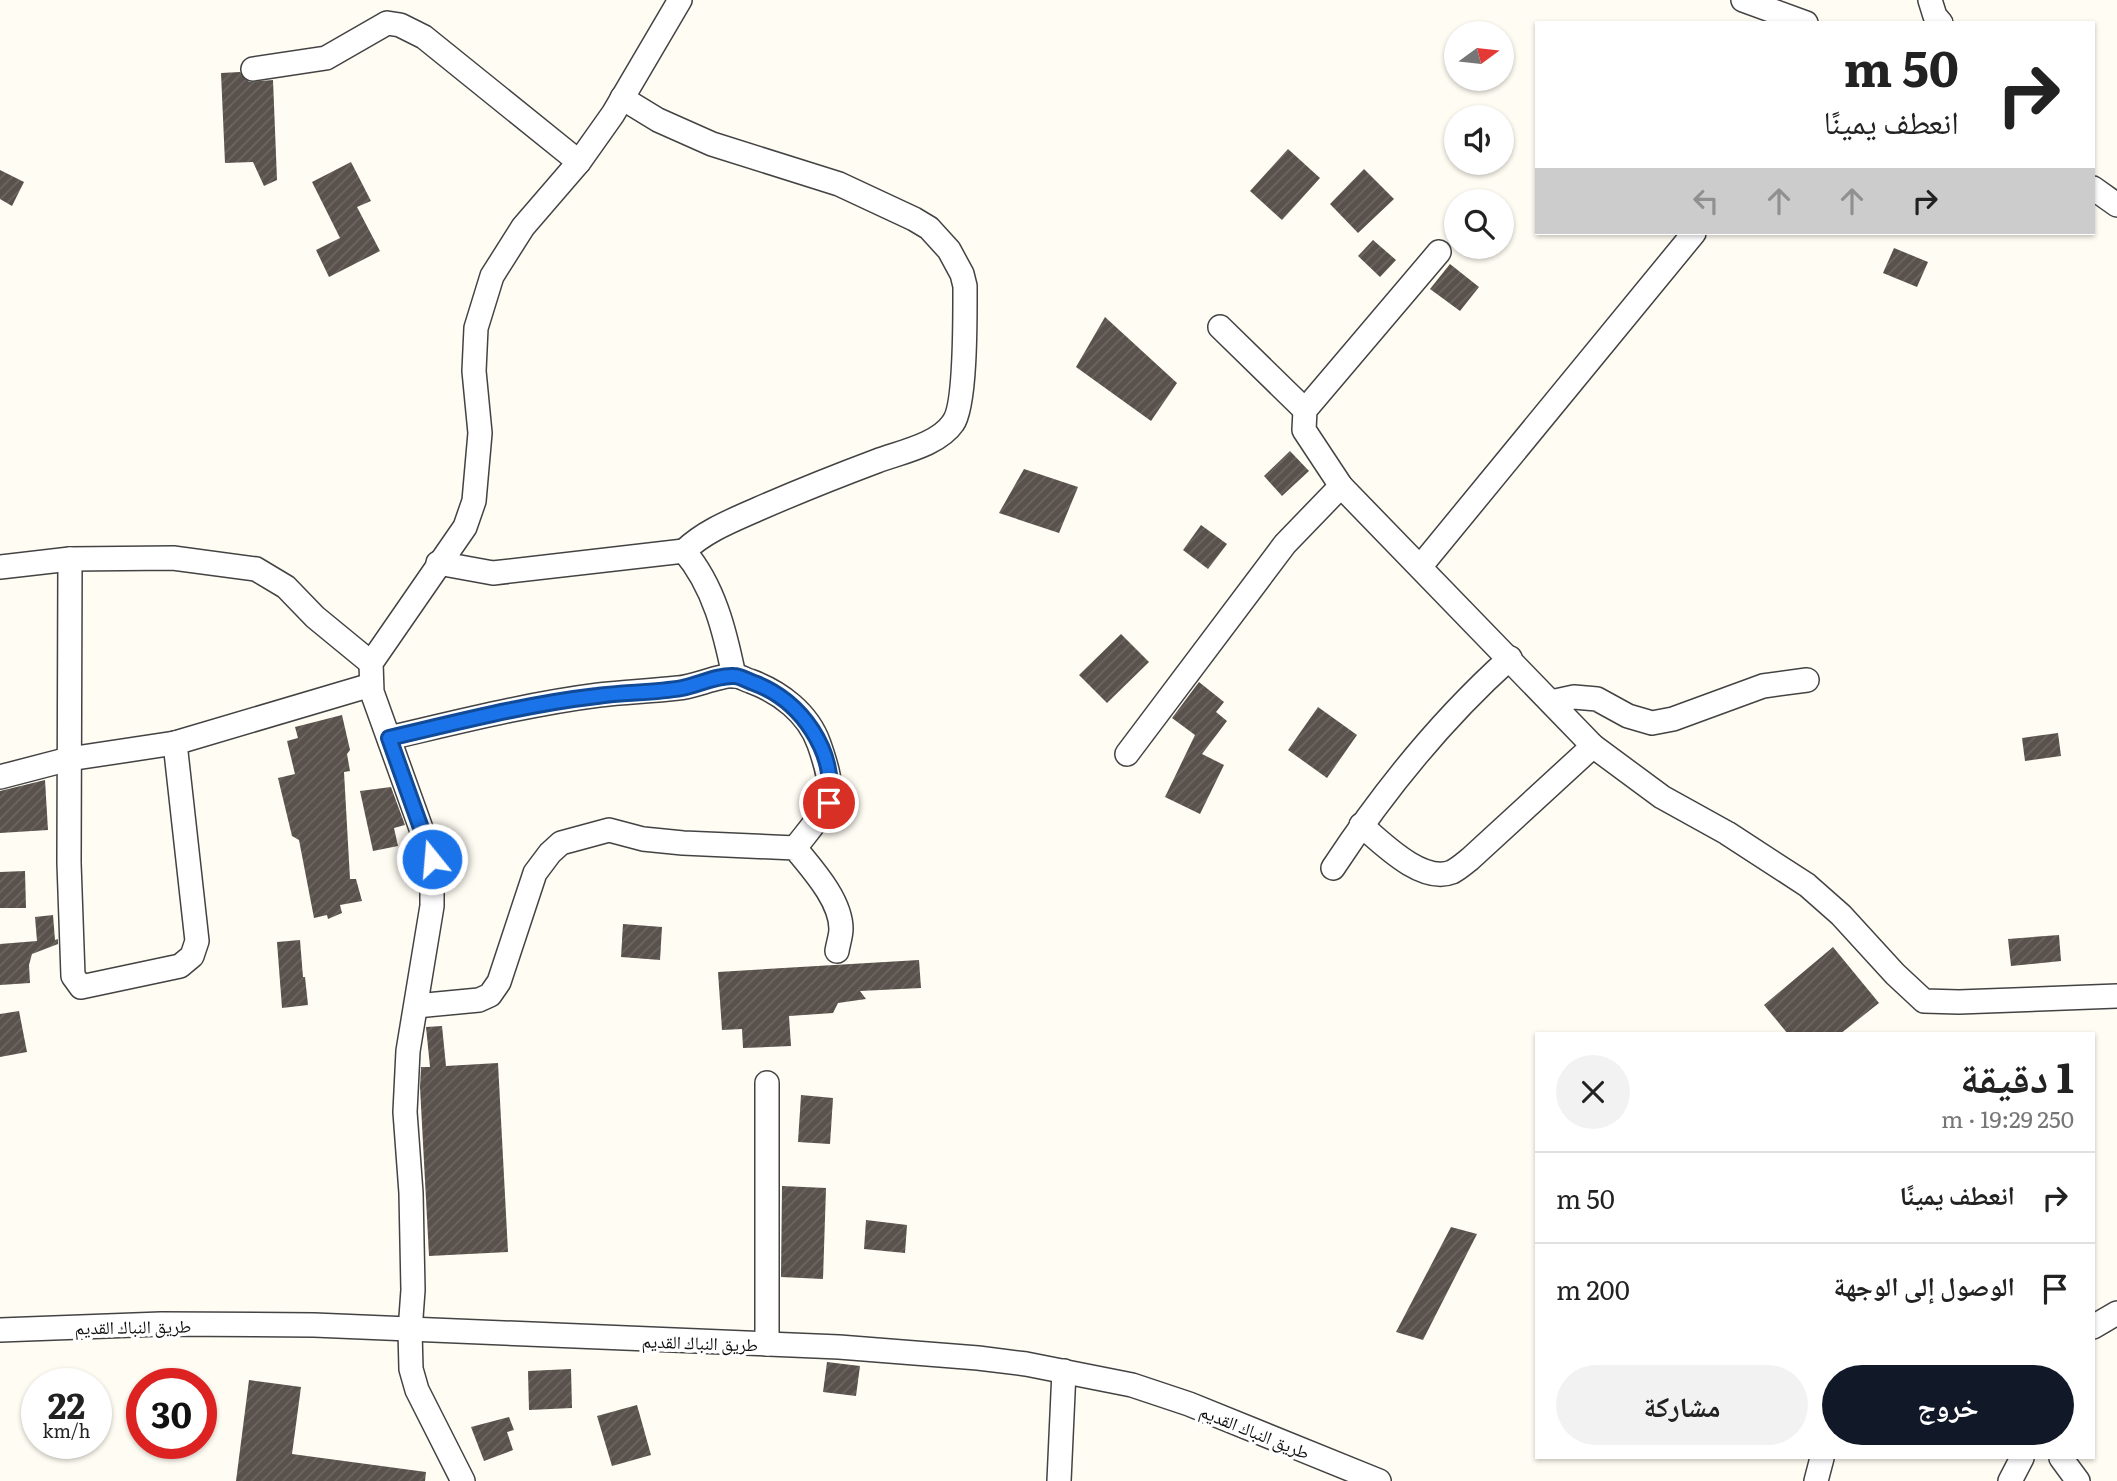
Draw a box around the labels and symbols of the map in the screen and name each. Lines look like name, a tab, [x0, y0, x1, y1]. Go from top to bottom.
north arrow	[1444, 21, 1514, 91]
pin	[799, 773, 859, 833]
position arrow	[395, 822, 469, 896]
street label: طريق النباك القديم	[74, 1311, 192, 1341]
street label: طريق النباك القديم	[641, 1326, 759, 1358]
speed limit sign: 30	[126, 1368, 217, 1459]
street label: طريق النباك القديم	[1196, 1397, 1314, 1465]

